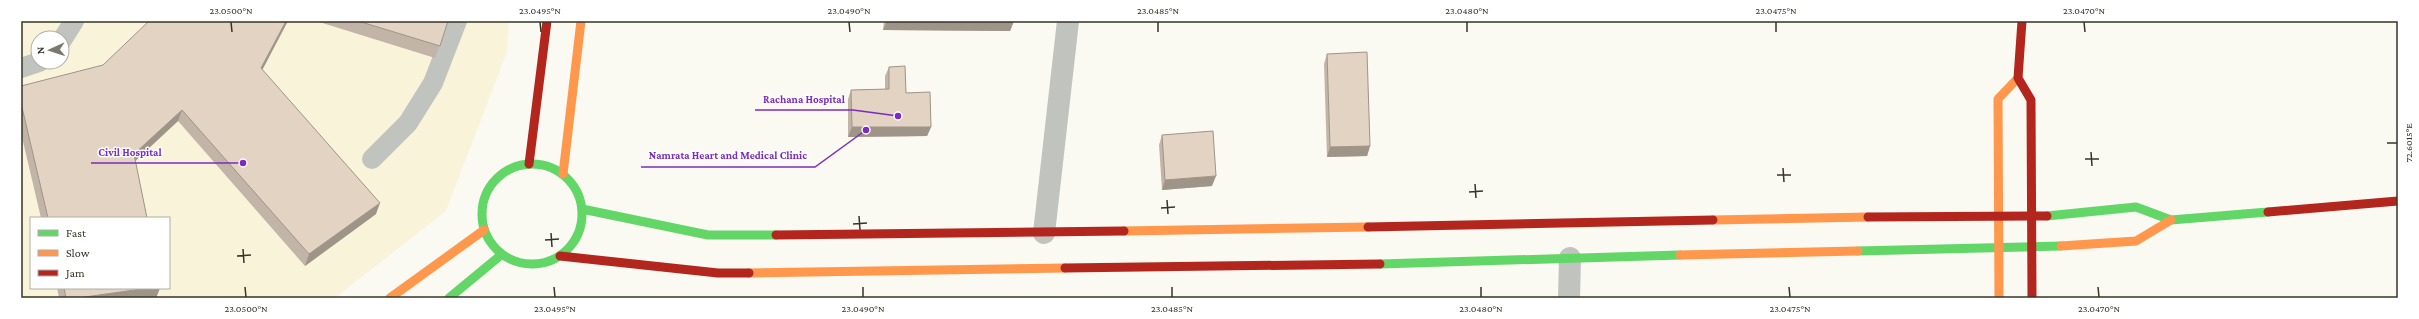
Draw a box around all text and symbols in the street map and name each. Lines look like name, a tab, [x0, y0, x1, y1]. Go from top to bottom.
text: 23.0500°N	[209, 5, 253, 16]
text: 23.0495°N	[519, 5, 561, 16]
text: 23.0490°N	[828, 5, 871, 16]
text: 23.0485°N	[1137, 5, 1180, 16]
text: 23.0480°N	[1445, 5, 1489, 16]
text: 23.0475°N	[1755, 5, 1797, 16]
text: 23.0470°N	[2063, 5, 2106, 16]
north arrow	[30, 30, 70, 70]
text: N	[34, 46, 46, 55]
callout: Rachana Hospital	[755, 87, 853, 110]
text: Rachana Hospital	[763, 93, 846, 105]
text: 72.6015°E	[2403, 123, 2414, 163]
callout: Civil Hospital	[91, 140, 170, 163]
callout: Namrata Heart and Medical Clinic	[641, 144, 815, 167]
text: Civil Hospital	[98, 146, 162, 158]
text: Namrata Heart and Medical Clinic	[649, 149, 807, 161]
legend	[30, 217, 170, 289]
text: Fast	[66, 226, 87, 240]
text: Slow	[66, 246, 90, 260]
text: Jam	[65, 266, 85, 280]
text: 23.0500°N	[224, 303, 268, 314]
text: 23.0495°N	[534, 303, 576, 314]
text: 23.0490°N	[842, 303, 885, 314]
text: 23.0485°N	[1151, 303, 1194, 314]
text: 23.0480°N	[1459, 303, 1503, 314]
text: 23.0475°N	[1769, 303, 1811, 314]
text: 23.0470°N	[2078, 303, 2121, 314]

